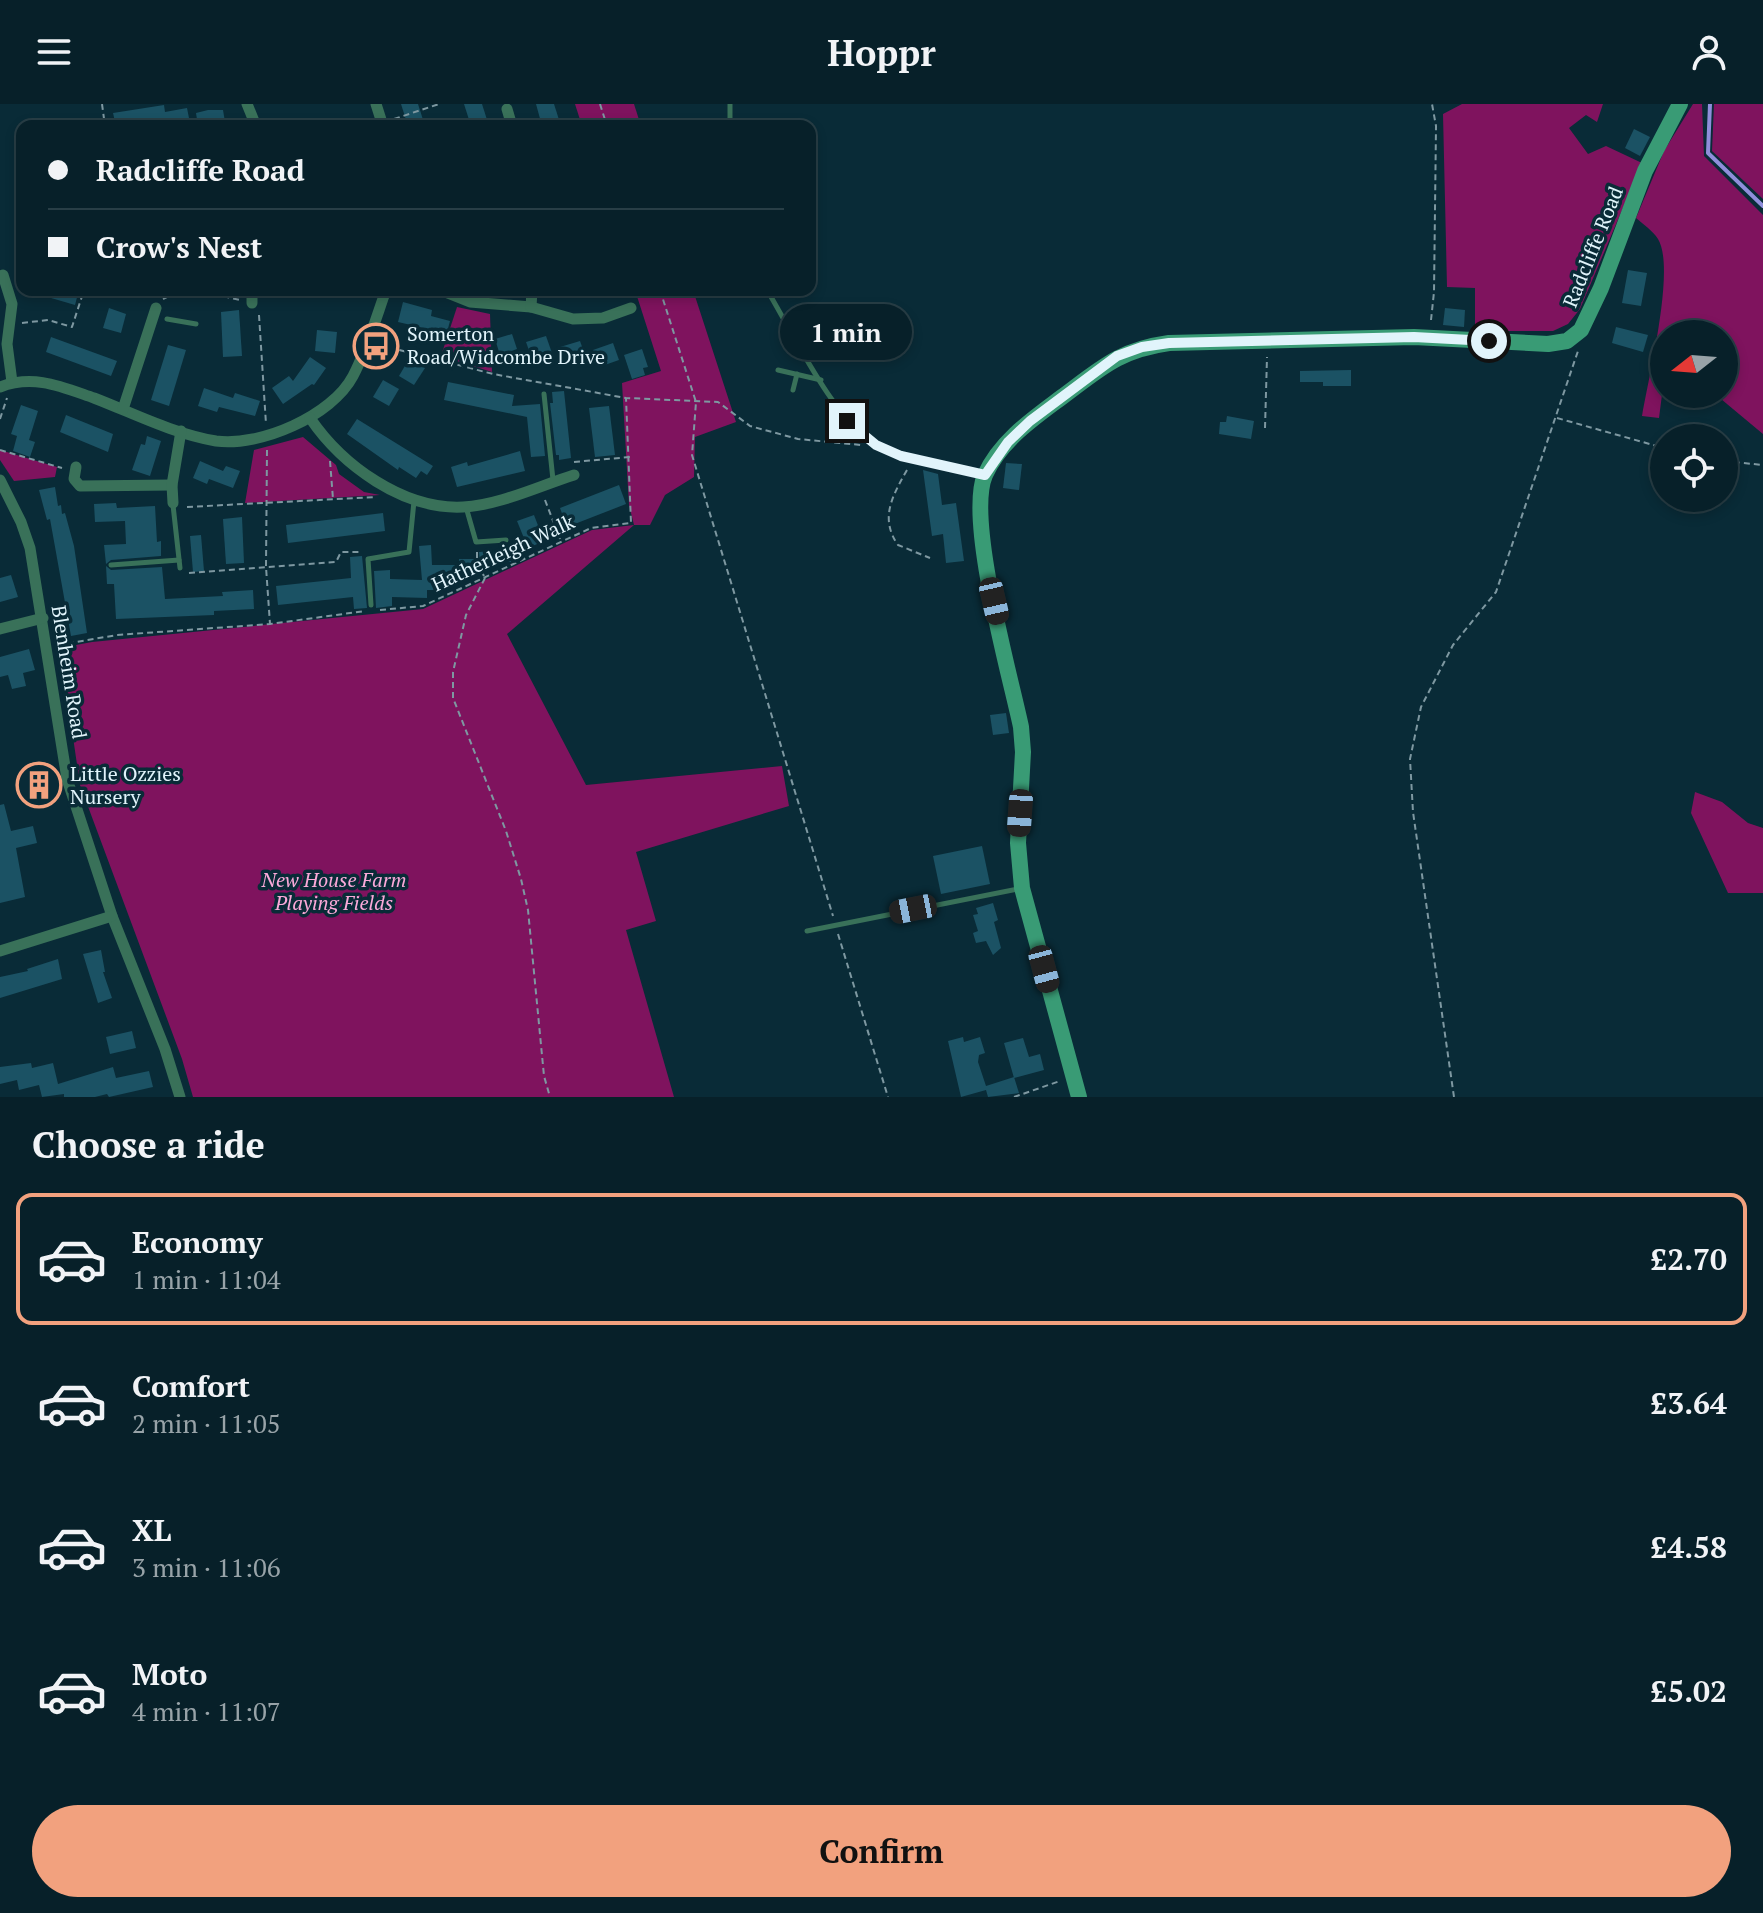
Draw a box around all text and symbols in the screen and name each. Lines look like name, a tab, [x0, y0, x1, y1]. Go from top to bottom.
text: Hoppr	[827, 29, 936, 76]
icon: menu	[32, 30, 76, 74]
icon: person	[1687, 30, 1731, 74]
text: Radcliffe Road	[96, 150, 305, 190]
street label: Radcliffe Road	[1556, 182, 1629, 311]
text: Crow's Nest	[96, 227, 262, 267]
callout: 1 min	[781, 305, 913, 361]
text: 1 min	[810, 315, 882, 349]
place label: Somerton Road/Widcombe Drive	[407, 320, 605, 370]
north arrow	[1650, 320, 1738, 408]
map controls	[1650, 320, 1738, 512]
bus stop icon: Somerton Road/Widcombe Drive	[352, 322, 400, 370]
route start	[1471, 323, 1507, 359]
route end	[829, 403, 865, 439]
button: locate	[1650, 424, 1738, 512]
street label: Hatherleigh Walk	[427, 507, 579, 597]
car	[977, 575, 1011, 627]
street label: Blenheim Road	[46, 603, 93, 741]
place label: Little Ozzies Nursery	[70, 760, 181, 810]
building icon: Little Ozzies Nursery	[15, 761, 63, 809]
car	[1006, 788, 1034, 838]
park label: New House Farm Playing Fields	[261, 866, 406, 916]
car	[887, 893, 939, 925]
car	[1026, 943, 1062, 995]
text: Choose a ride	[32, 1121, 265, 1168]
text: Economy	[132, 1222, 263, 1262]
icon: car	[36, 1223, 108, 1295]
text: £2.70	[1650, 1239, 1727, 1279]
text: 1 min · 11:04	[132, 1262, 281, 1296]
text: Comfort	[132, 1366, 250, 1406]
icon: car	[36, 1367, 108, 1439]
text: £3.64	[1650, 1383, 1727, 1423]
text: 2 min · 11:05	[132, 1406, 281, 1440]
text: XL	[132, 1510, 171, 1550]
icon: car	[36, 1511, 108, 1583]
text: £4.58	[1650, 1527, 1727, 1567]
text: 3 min · 11:06	[132, 1550, 281, 1584]
text: Moto	[132, 1654, 207, 1694]
icon: car	[36, 1655, 108, 1727]
text: £5.02	[1650, 1671, 1727, 1711]
text: 4 min · 11:07	[132, 1694, 281, 1728]
button: Confirm	[32, 1805, 1731, 1897]

